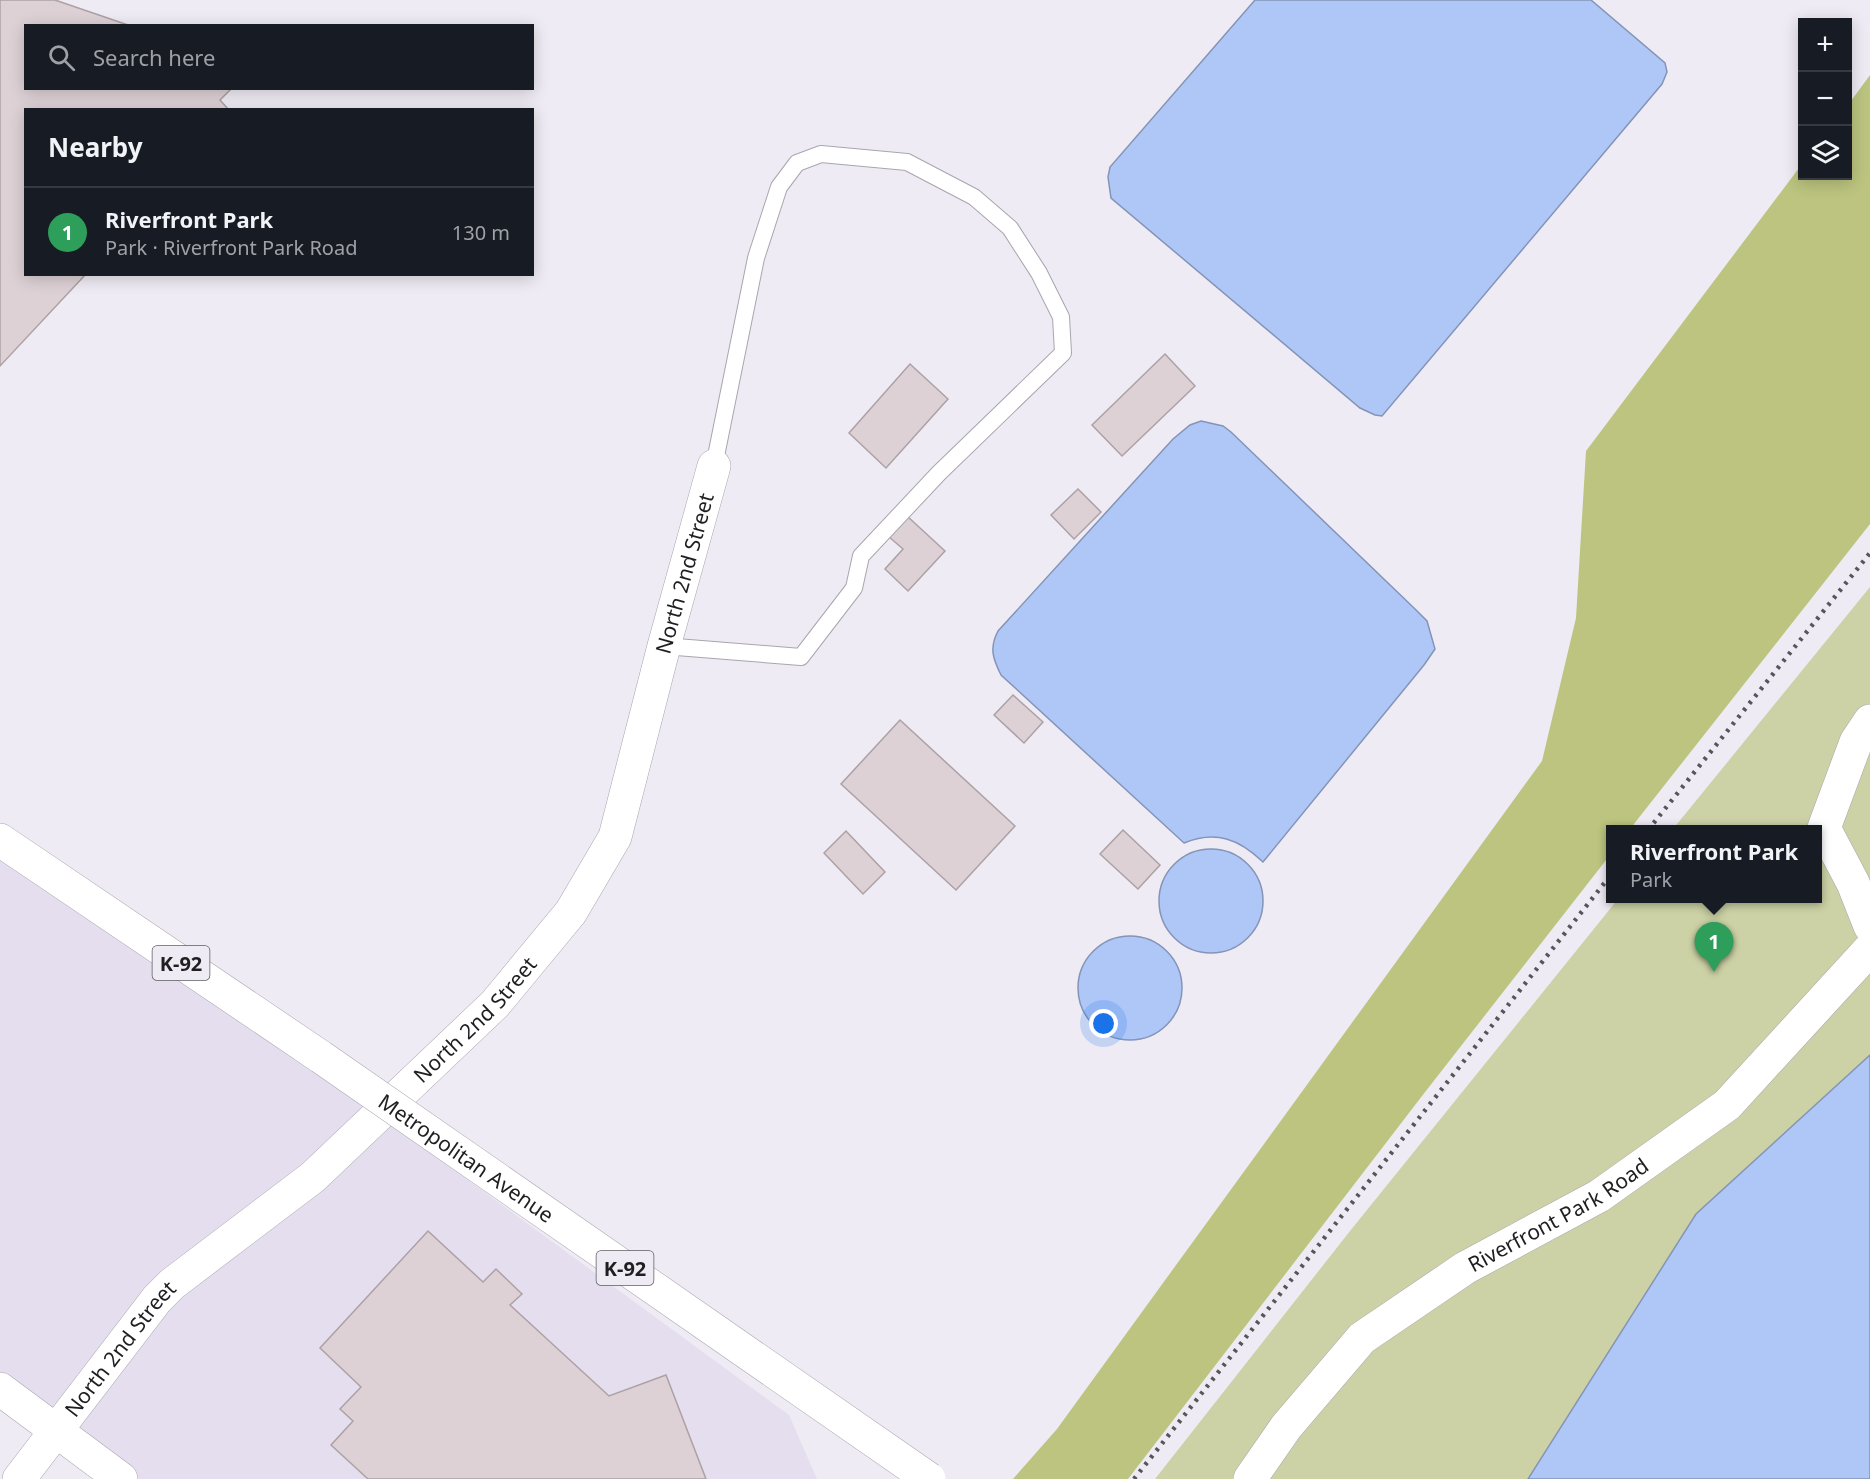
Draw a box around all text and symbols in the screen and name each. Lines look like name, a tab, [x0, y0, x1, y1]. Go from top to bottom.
map controls	[1798, 18, 1852, 180]
button: +	[1798, 18, 1852, 72]
search box	[24, 24, 534, 90]
icon: search	[45, 41, 78, 74]
text: Search here	[93, 42, 215, 72]
button: −	[1798, 72, 1852, 126]
button: layers	[1798, 126, 1852, 180]
text: Nearby	[48, 129, 143, 165]
text: Riverfront Park	[105, 204, 273, 234]
text: 1	[62, 219, 73, 246]
text: 130 m	[452, 219, 510, 246]
text: Park · Riverfront Park Road	[105, 234, 357, 261]
street label: North 2nd Street	[649, 489, 720, 657]
popup	[1606, 825, 1822, 903]
text: Riverfront Park	[1630, 836, 1798, 866]
text: Park	[1630, 866, 1672, 893]
pin: 1	[1694, 922, 1734, 972]
road number: K-92	[152, 946, 210, 980]
street label: North 2nd Street	[407, 950, 543, 1088]
your location	[1089, 1009, 1118, 1038]
street label: Metropolitan Avenue	[373, 1087, 560, 1229]
street label: Riverfront Park Road	[1463, 1151, 1654, 1278]
road number: K-92	[596, 1251, 654, 1285]
street label: North 2nd Street	[58, 1274, 182, 1422]

